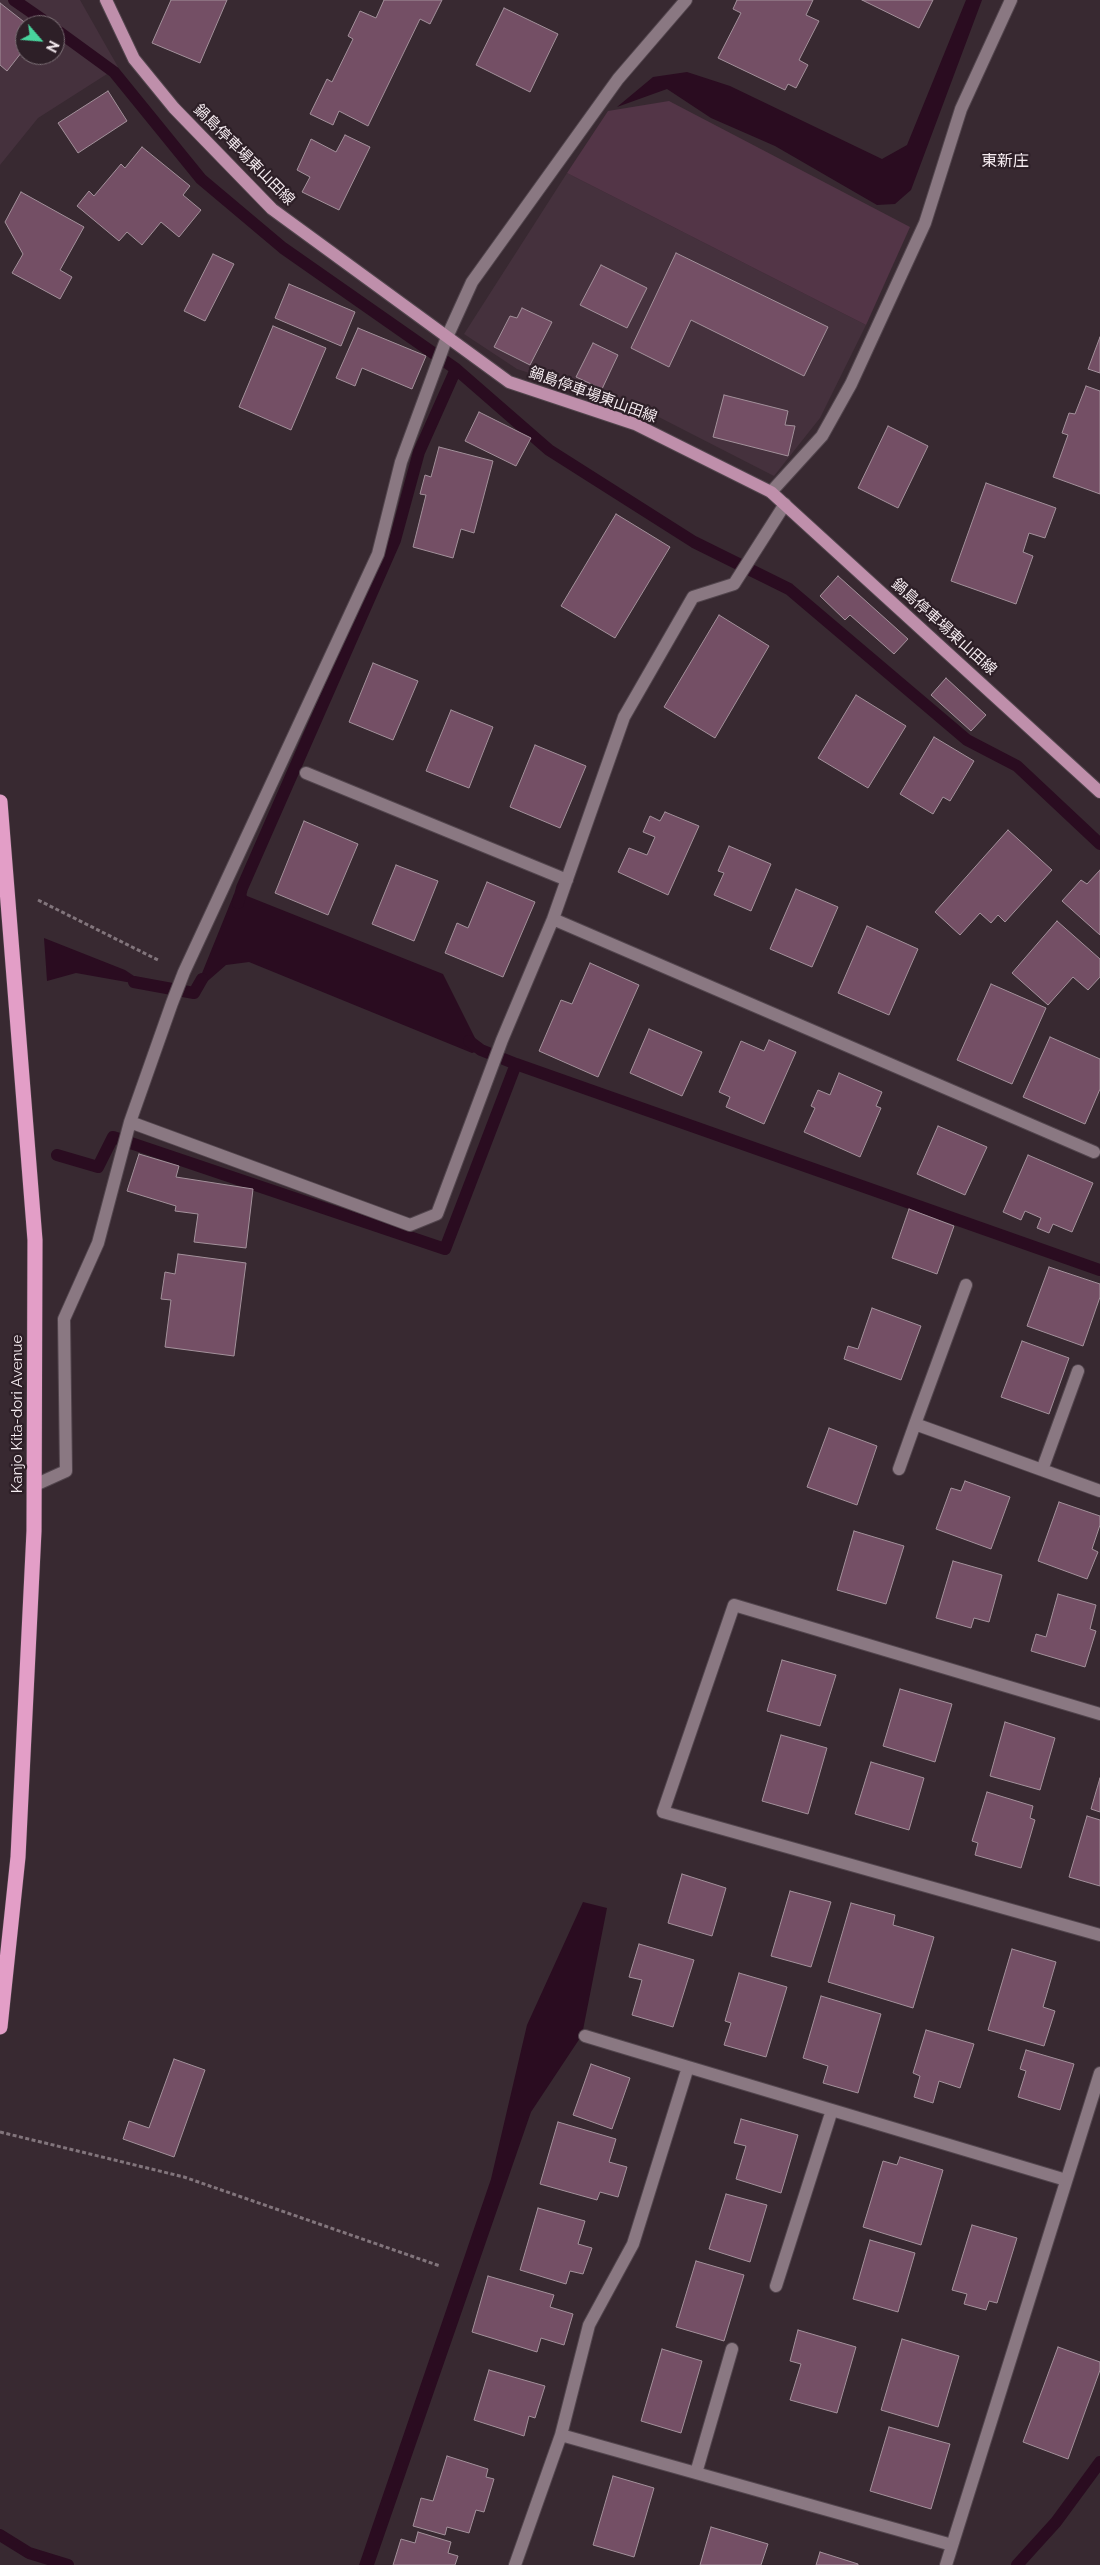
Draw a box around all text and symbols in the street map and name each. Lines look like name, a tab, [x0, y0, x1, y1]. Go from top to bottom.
north arrow	[15, 15, 65, 65]
text: N	[43, 38, 62, 55]
street label: 鍋島停車場東山田線	[190, 101, 298, 209]
district label: 東新庄	[981, 151, 1029, 171]
street label: 鍋島停車場東山田線	[526, 363, 660, 427]
street label: 鍋島停車場東山田線	[888, 575, 1000, 679]
street label: Kanjo Kita-dori Avenue	[8, 1335, 26, 1493]

